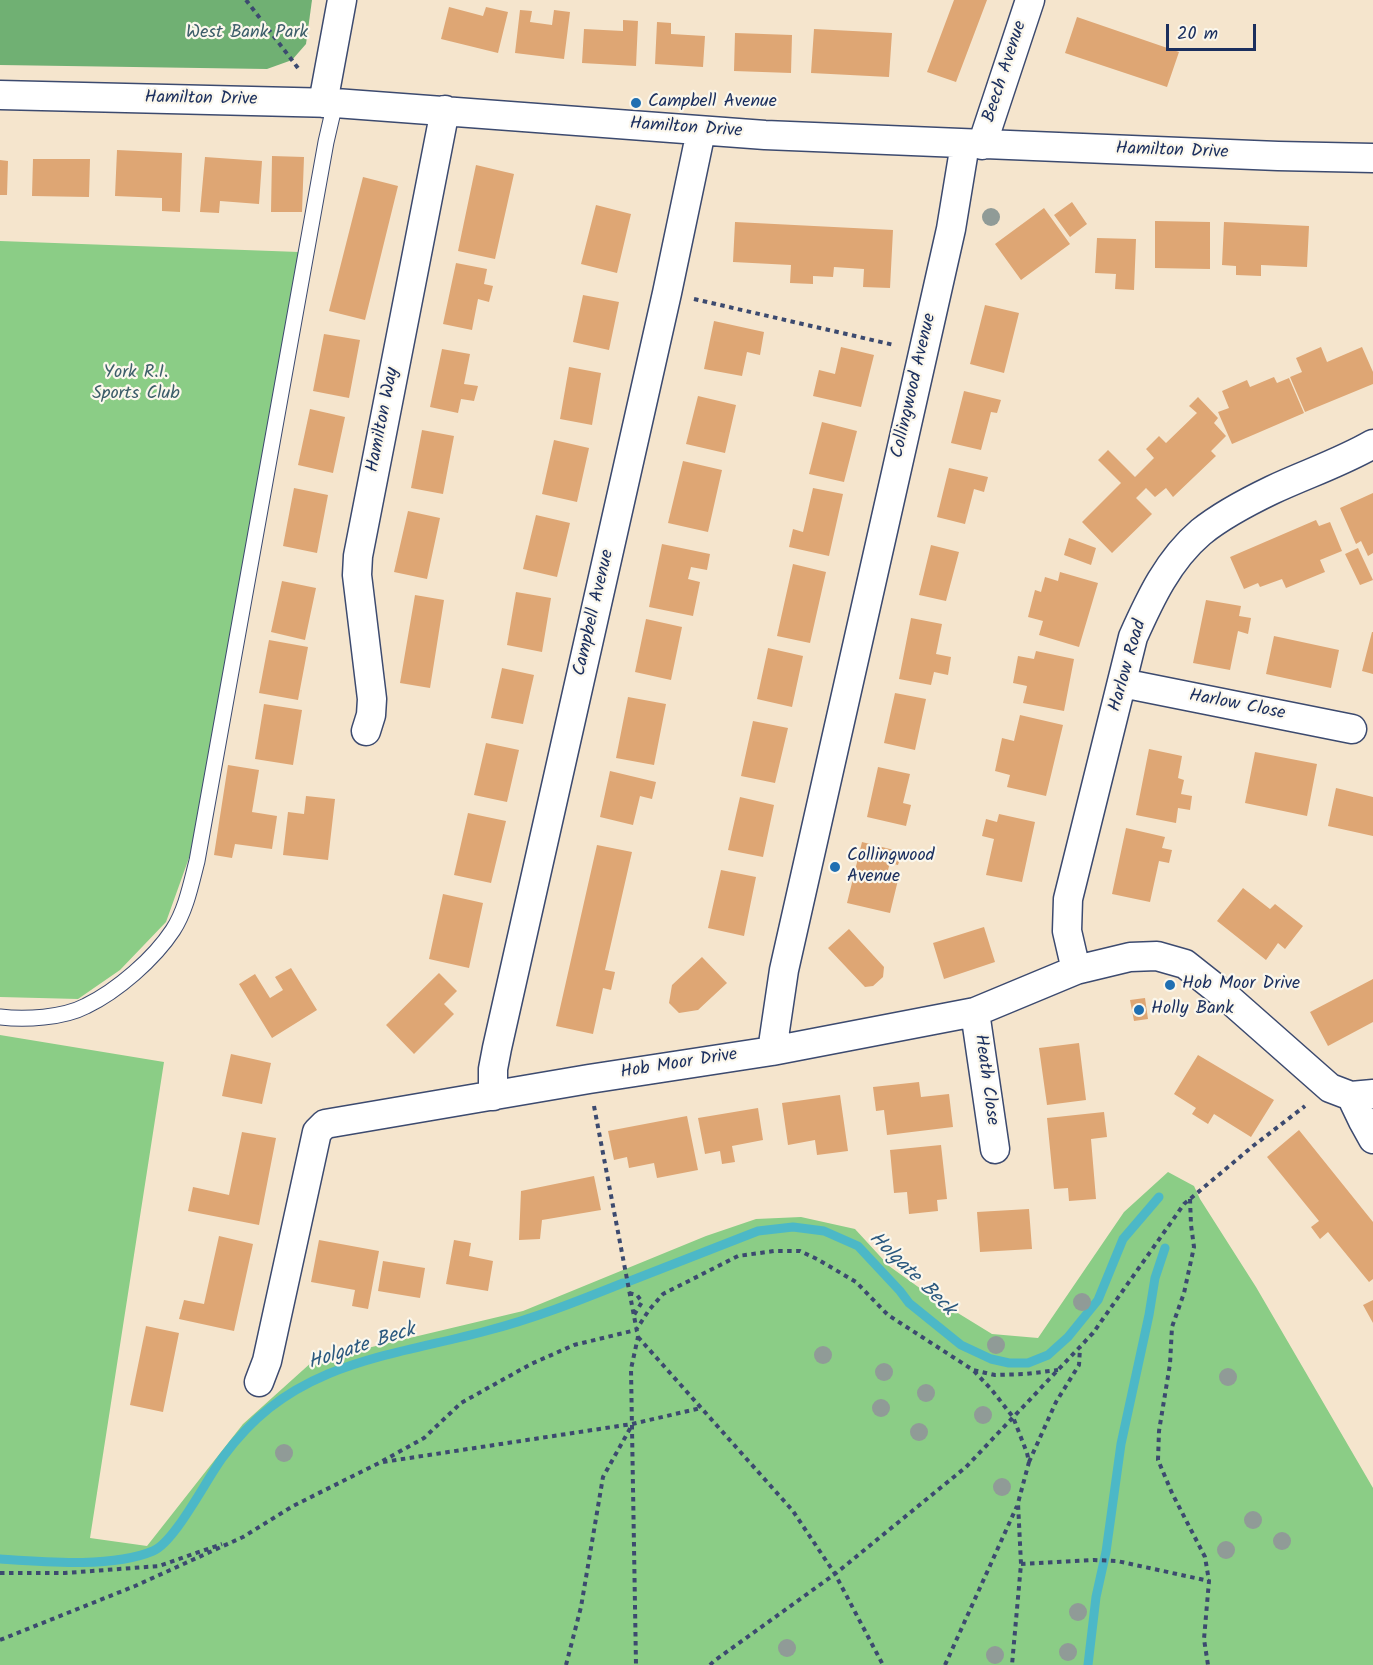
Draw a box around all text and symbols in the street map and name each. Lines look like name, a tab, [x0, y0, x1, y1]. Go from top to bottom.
scale bar	[1169, 12, 1259, 50]
street label: Beech Avenue	[979, 18, 1033, 126]
text: 20 m	[1177, 20, 1218, 49]
park label: West Bank Park	[186, 23, 308, 45]
street label: Hamilton Drive	[144, 88, 258, 112]
place label: Campbell Avenue	[648, 92, 777, 114]
marker: Campbell Avenue	[629, 96, 643, 110]
street label: Hamilton Drive	[629, 114, 743, 144]
street label: Hamilton Drive	[1115, 139, 1229, 165]
street label: Collingwood Avenue	[888, 312, 942, 460]
park label: York R.I. Sports Club	[92, 363, 180, 406]
street label: Hamilton Way	[363, 366, 405, 474]
street label: Campbell Avenue	[570, 548, 620, 678]
street label: Harlow Road	[1106, 618, 1152, 714]
street label: Harlow Close	[1187, 686, 1287, 726]
place label: Collingwood Avenue	[847, 846, 935, 888]
marker: Collingwood Avenue	[828, 860, 842, 874]
place label: Hob Moor Drive	[1182, 974, 1300, 996]
marker: Hob Moor Drive	[1163, 978, 1177, 992]
place label: Holly Bank	[1151, 999, 1234, 1021]
marker: Holly Bank	[1132, 1003, 1146, 1017]
street label: Heath Close	[968, 1033, 1002, 1127]
street label: Hob Moor Drive	[619, 1045, 739, 1085]
water label: Holgate Beck	[863, 1228, 959, 1322]
water label: Holgate Beck	[305, 1319, 419, 1377]

